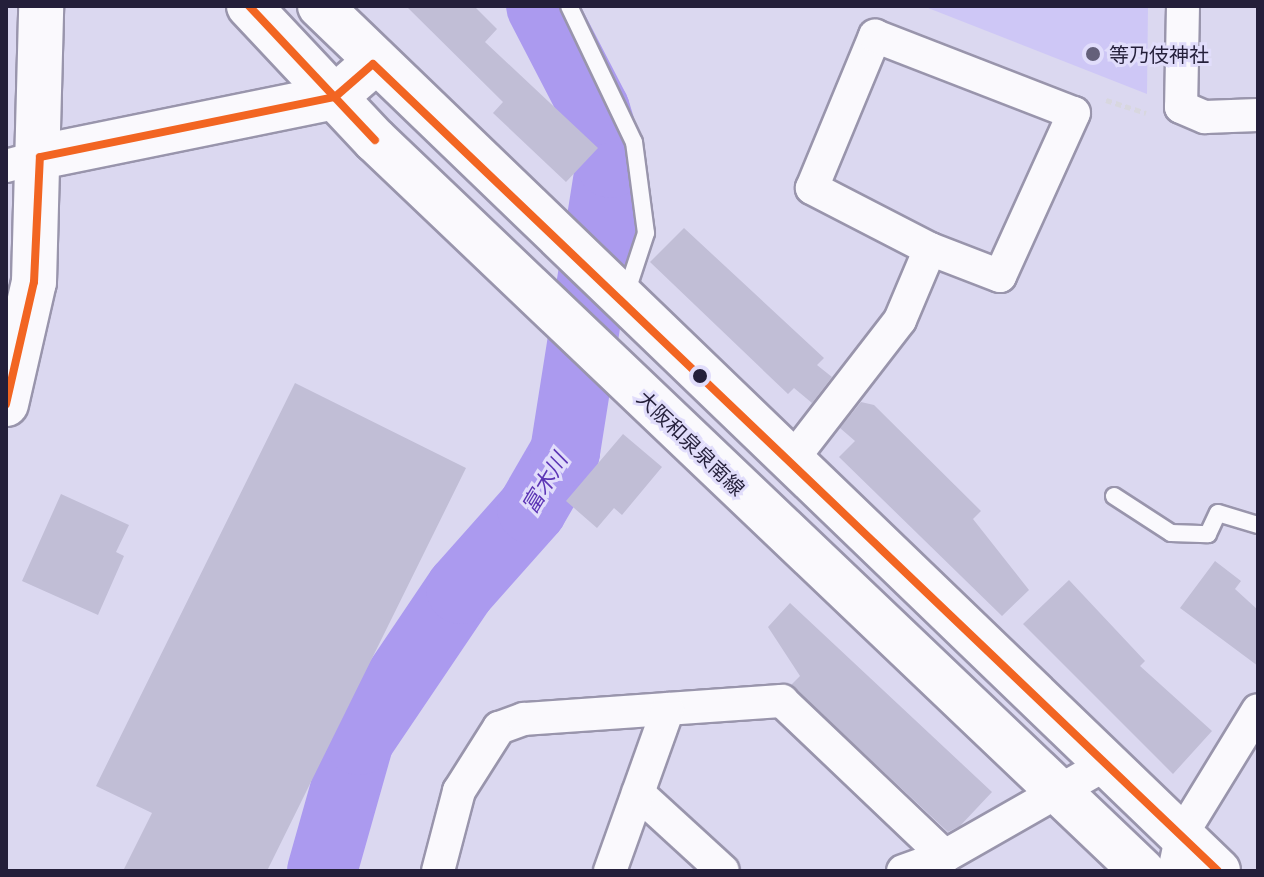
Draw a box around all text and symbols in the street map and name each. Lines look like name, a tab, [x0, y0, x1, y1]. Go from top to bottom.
place label: 等乃伎神社	[1109, 42, 1209, 66]
marker: 等乃伎神社	[1084, 45, 1102, 63]
unlabelled marker	[692, 368, 708, 384]
street label: 大阪和泉泉南線	[632, 386, 750, 500]
water label: 富木川	[516, 448, 572, 518]

